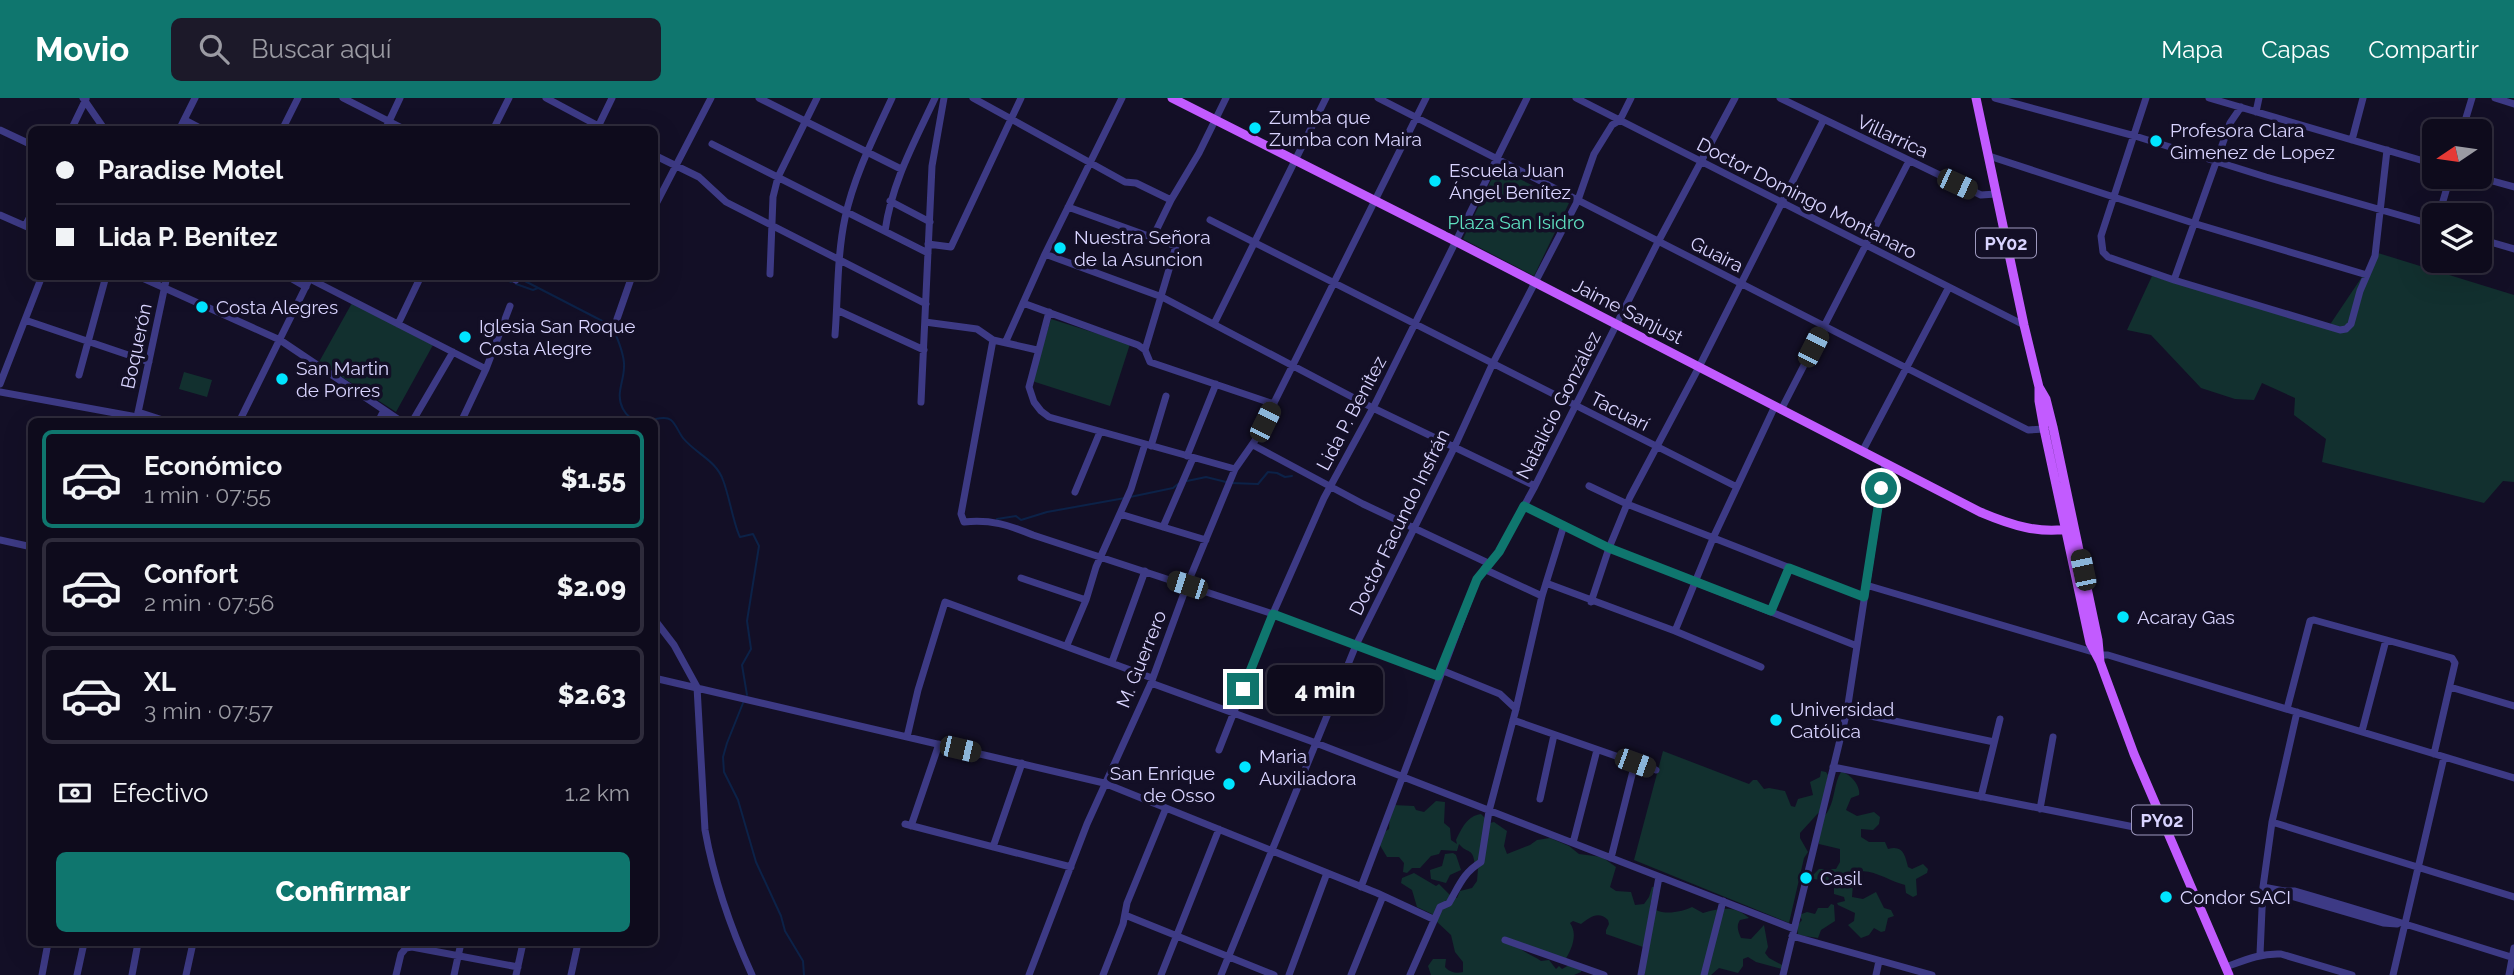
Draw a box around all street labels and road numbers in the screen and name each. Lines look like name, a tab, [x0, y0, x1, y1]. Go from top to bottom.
street label: Villarrica	[1854, 110, 1932, 162]
street label: Doctor Domingo Montanaro	[1693, 133, 1921, 263]
road number: PY02	[1976, 228, 2036, 258]
street label: Guaira	[1687, 231, 1747, 277]
street label: Jaime Sanjust	[1569, 274, 1687, 349]
street label: Boquerón	[116, 301, 156, 391]
street label: Natalicio González	[1511, 327, 1605, 483]
street label: Lida P. Benítez	[1312, 352, 1390, 474]
street label: Tacuarí	[1587, 387, 1654, 435]
street label: Doctor Facundo Insfrán	[1344, 425, 1454, 619]
street label: M. Guerrero	[1112, 607, 1170, 711]
road number: PY02	[2132, 806, 2192, 834]

